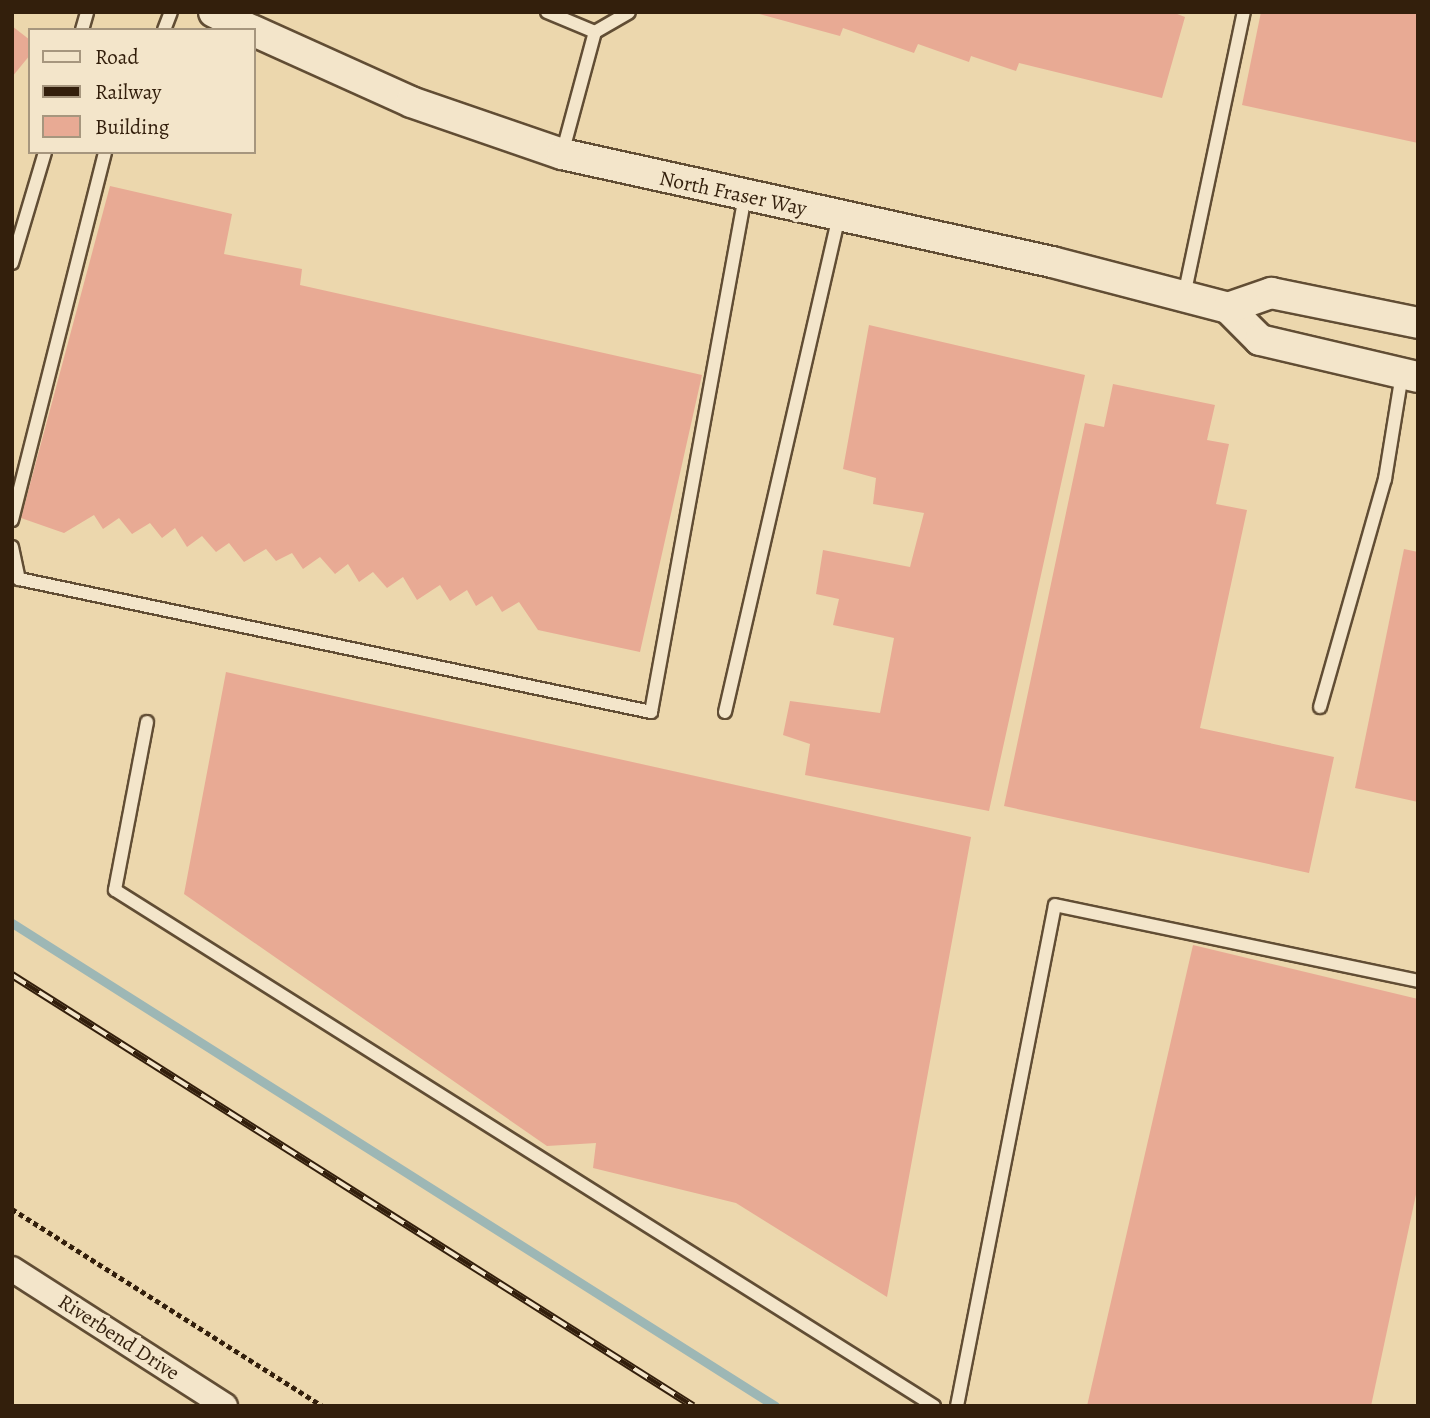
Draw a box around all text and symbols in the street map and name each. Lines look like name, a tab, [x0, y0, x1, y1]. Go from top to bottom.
legend	[28, 28, 256, 154]
text: Road	[95, 43, 139, 71]
text: Railway	[95, 78, 161, 106]
text: Building	[95, 113, 169, 141]
street label: North Fraser Way	[657, 165, 809, 221]
street label: Riverbend Drive	[54, 1289, 184, 1385]

